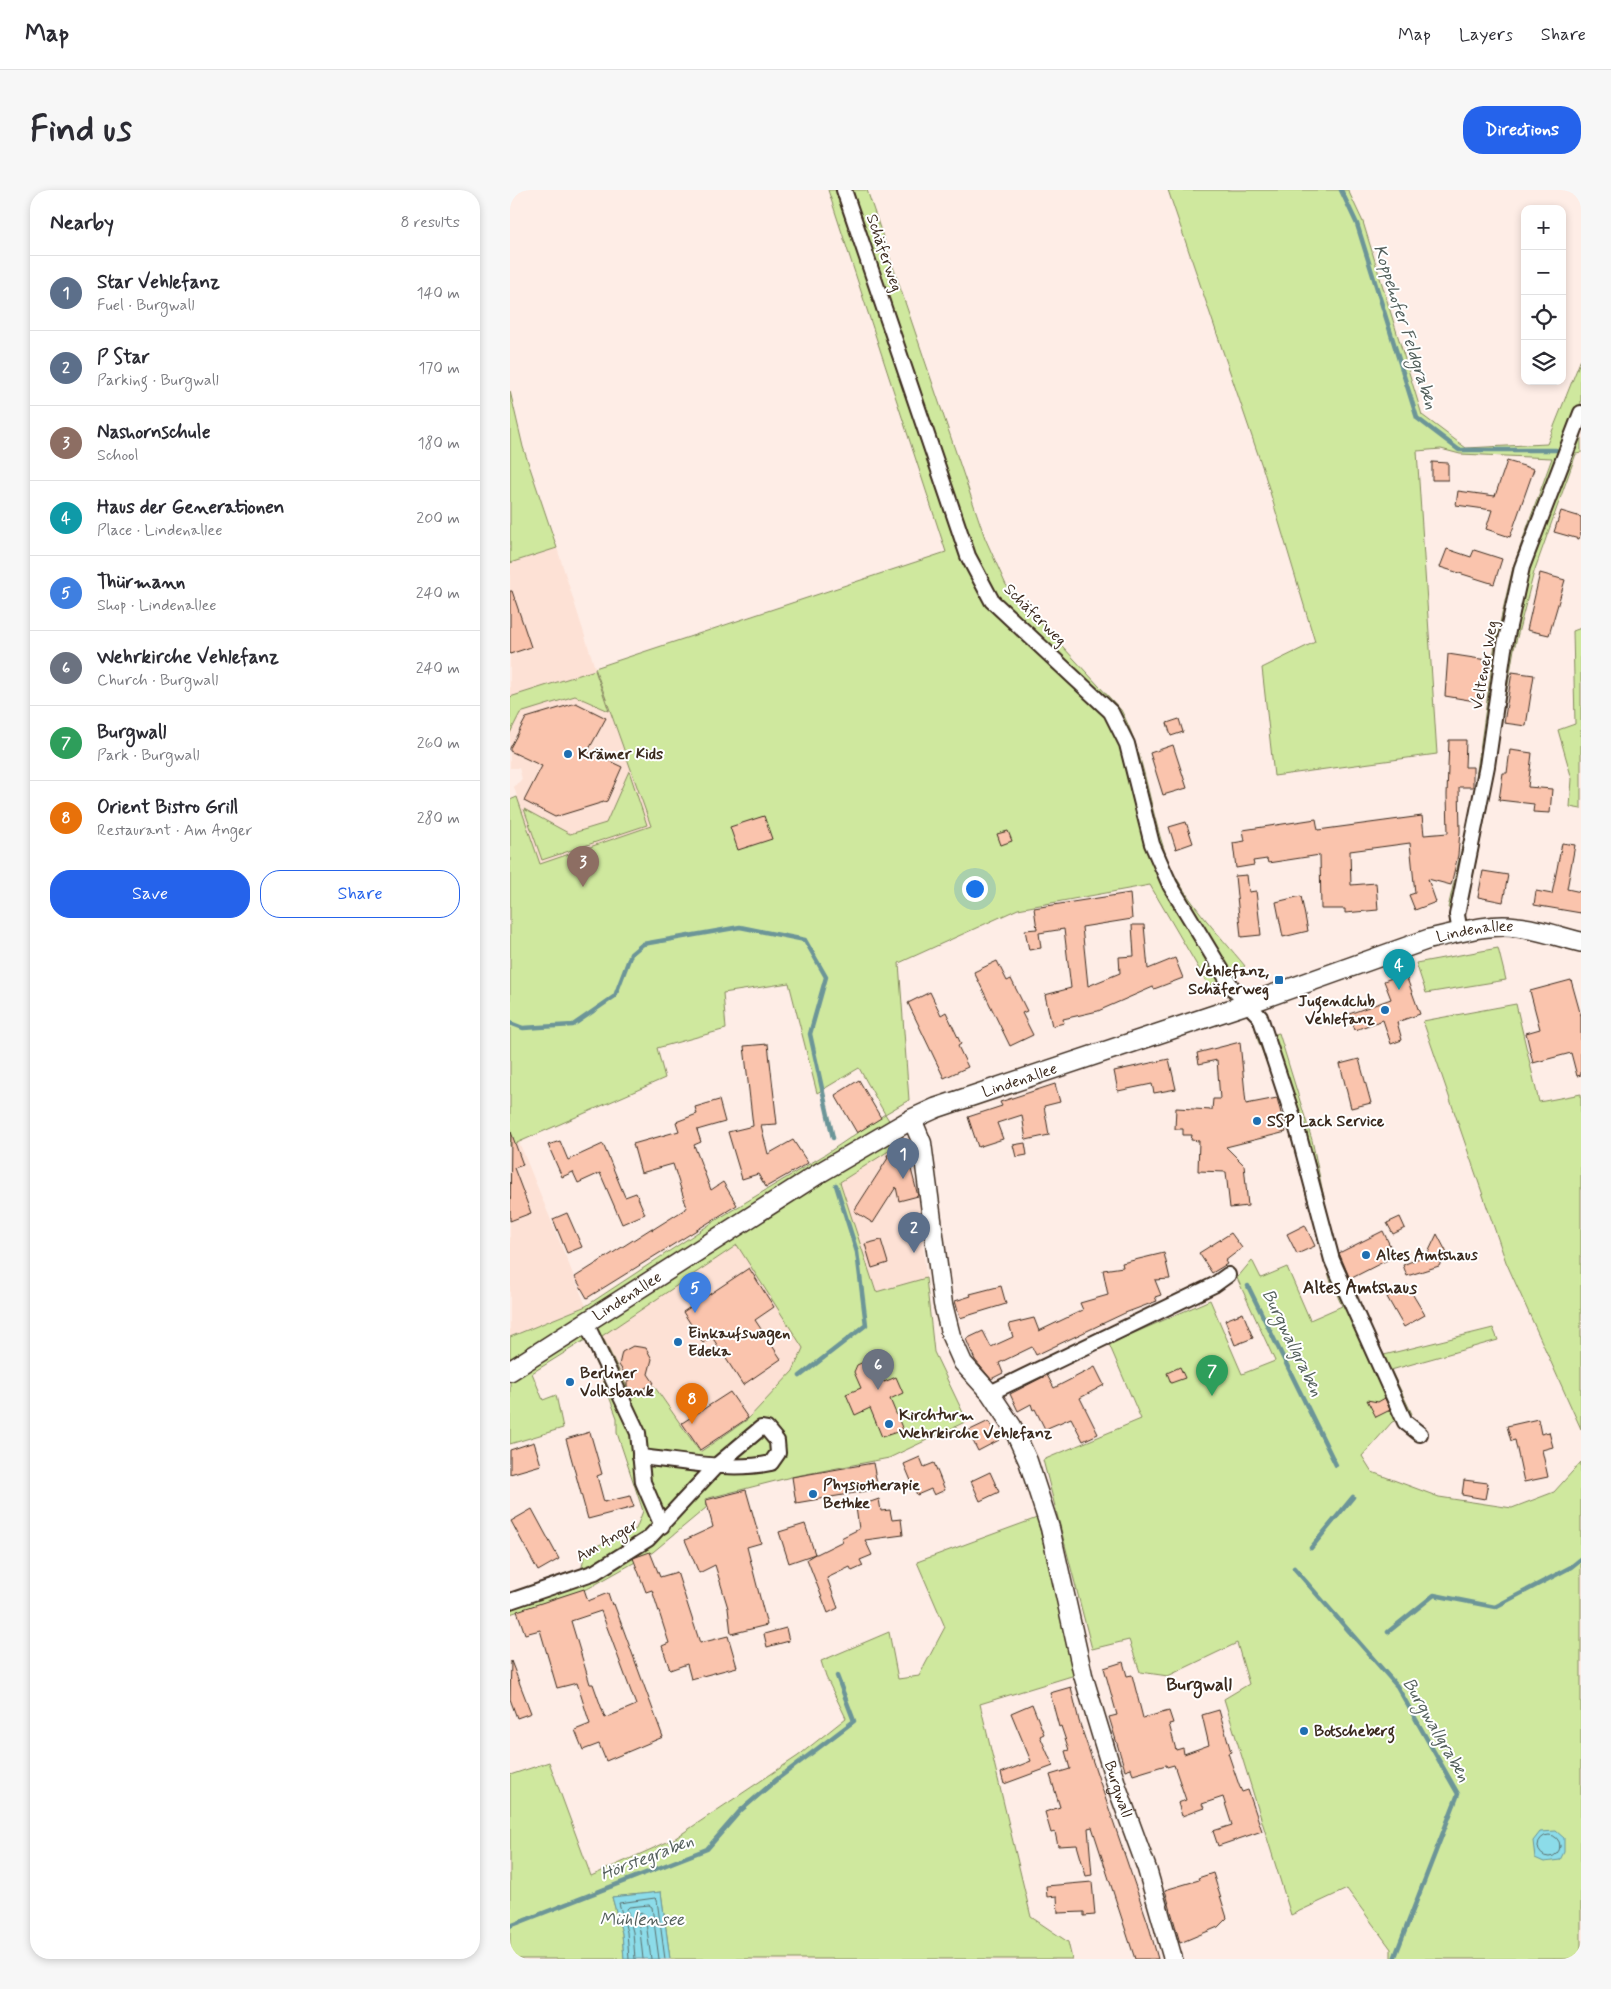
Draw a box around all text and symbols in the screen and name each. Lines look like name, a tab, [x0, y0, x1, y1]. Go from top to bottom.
text: Map	[25, 19, 69, 50]
text: Map	[1398, 23, 1431, 47]
text: Layers	[1459, 23, 1513, 47]
text: Share	[1541, 23, 1586, 47]
button: Directions	[1463, 106, 1581, 154]
text: Find us	[30, 107, 132, 153]
map controls	[1521, 205, 1566, 385]
button: +	[1521, 205, 1566, 250]
text: Nearby	[50, 209, 114, 237]
street label: Schäferweg	[861, 211, 907, 295]
text: 8 results	[400, 212, 460, 233]
water label: Koppehofer Feldgraben	[1365, 242, 1443, 413]
button: −	[1521, 250, 1566, 295]
text: Star Vehlefanz	[97, 270, 220, 295]
text: 1	[62, 283, 70, 304]
text: 140 m	[416, 283, 460, 304]
text: Fuel · Burgwall	[97, 295, 195, 316]
button: locate	[1521, 295, 1566, 340]
button: layers	[1521, 340, 1566, 385]
text: P Star	[97, 345, 150, 370]
text: 2	[62, 358, 70, 379]
text: 170 m	[418, 358, 460, 379]
text: Parking · Burgwall	[97, 370, 219, 391]
text: Nashornschule	[97, 420, 211, 445]
text: 3	[62, 433, 70, 454]
text: 180 m	[417, 433, 460, 454]
text: School	[97, 445, 138, 466]
text: Haus der Generationen	[97, 495, 285, 520]
text: 4	[61, 508, 71, 529]
text: 200 m	[416, 508, 460, 529]
text: Place · Lindenallee	[97, 520, 222, 541]
text: Thürmann	[97, 570, 185, 595]
street label: Schäferweg	[999, 579, 1071, 651]
text: 5	[61, 583, 71, 604]
text: 240 m	[416, 583, 460, 604]
text: Shop · Lindenallee	[97, 595, 217, 616]
street label: Veltener Weg	[1467, 619, 1503, 711]
text: Wehrkirche Vehlefanz	[97, 645, 279, 670]
text: 6	[62, 658, 70, 679]
text: 240 m	[416, 658, 460, 679]
text: Church · Burgwall	[97, 670, 218, 691]
text: Burgwall	[97, 720, 166, 745]
text: 7	[61, 733, 71, 754]
text: 260 m	[417, 733, 460, 754]
place label: Krämer Kids	[578, 744, 663, 765]
text: Park · Burgwall	[97, 745, 200, 766]
marker: Krämer Kids	[562, 748, 574, 760]
text: Orient Bistro Grill	[97, 795, 238, 820]
text: 8	[61, 808, 71, 829]
text: 280 m	[417, 808, 460, 829]
text: Restaurant · Am Anger	[97, 820, 252, 841]
pin: 3	[567, 846, 599, 887]
button: Save	[50, 870, 250, 918]
button: Share	[260, 870, 460, 918]
your location	[962, 876, 988, 902]
street label: Lindenallee	[1434, 916, 1514, 948]
pin: 4	[1383, 949, 1415, 990]
place label: Vehlefanz, Schäferweg	[1188, 961, 1270, 1001]
marker: Vehlefanz, Schäferweg	[1273, 974, 1285, 986]
place label: Jugendclub Vehlefanz	[1298, 991, 1375, 1030]
marker: Jugendclub Vehlefanz	[1379, 1004, 1391, 1016]
street label: Lindenallee	[979, 1058, 1060, 1102]
place label: SSP Lack Service	[1267, 1111, 1385, 1132]
marker: SSP Lack Service	[1251, 1115, 1263, 1127]
pin: 1	[887, 1138, 919, 1179]
pin: 2	[898, 1212, 930, 1253]
place label: Altes Amtshaus	[1376, 1245, 1479, 1266]
marker: Altes Amtshaus	[1360, 1249, 1372, 1261]
street label: Lindenallee	[589, 1266, 666, 1326]
pin: 5	[679, 1272, 711, 1313]
district label: Altes Amtshaus	[1303, 1276, 1417, 1300]
water label: Burgwallgraben	[1254, 1285, 1328, 1402]
place label: Einkaufswagen Edeka	[688, 1323, 790, 1362]
marker: Einkaufswagen Edeka	[672, 1336, 684, 1348]
pin: 6	[862, 1349, 894, 1390]
pin: 7	[1196, 1355, 1228, 1396]
place label: Berliner Volksbank	[580, 1363, 654, 1402]
marker: Berliner Volksbank	[564, 1376, 576, 1388]
pin: 8	[676, 1383, 708, 1424]
place label: Kirchturm Wehrkirche Vehlefanz	[898, 1405, 1052, 1444]
marker: Kirchturm Wehrkirche Vehlefanz	[883, 1418, 895, 1430]
place label: Physiotherapie Bethke	[823, 1475, 920, 1514]
marker: Physiotherapie Bethke	[807, 1488, 819, 1500]
street label: Am Anger	[572, 1515, 643, 1568]
district label: Burgwall	[1166, 1673, 1232, 1699]
water label: Burgwallgraben	[1395, 1673, 1476, 1788]
place label: Botscheberg	[1314, 1721, 1395, 1744]
marker: Botscheberg	[1298, 1725, 1310, 1737]
street label: Burgwall	[1099, 1758, 1138, 1820]
water label: Hörstegraben	[597, 1829, 697, 1887]
water label: Mühlensee	[599, 1908, 685, 1932]

